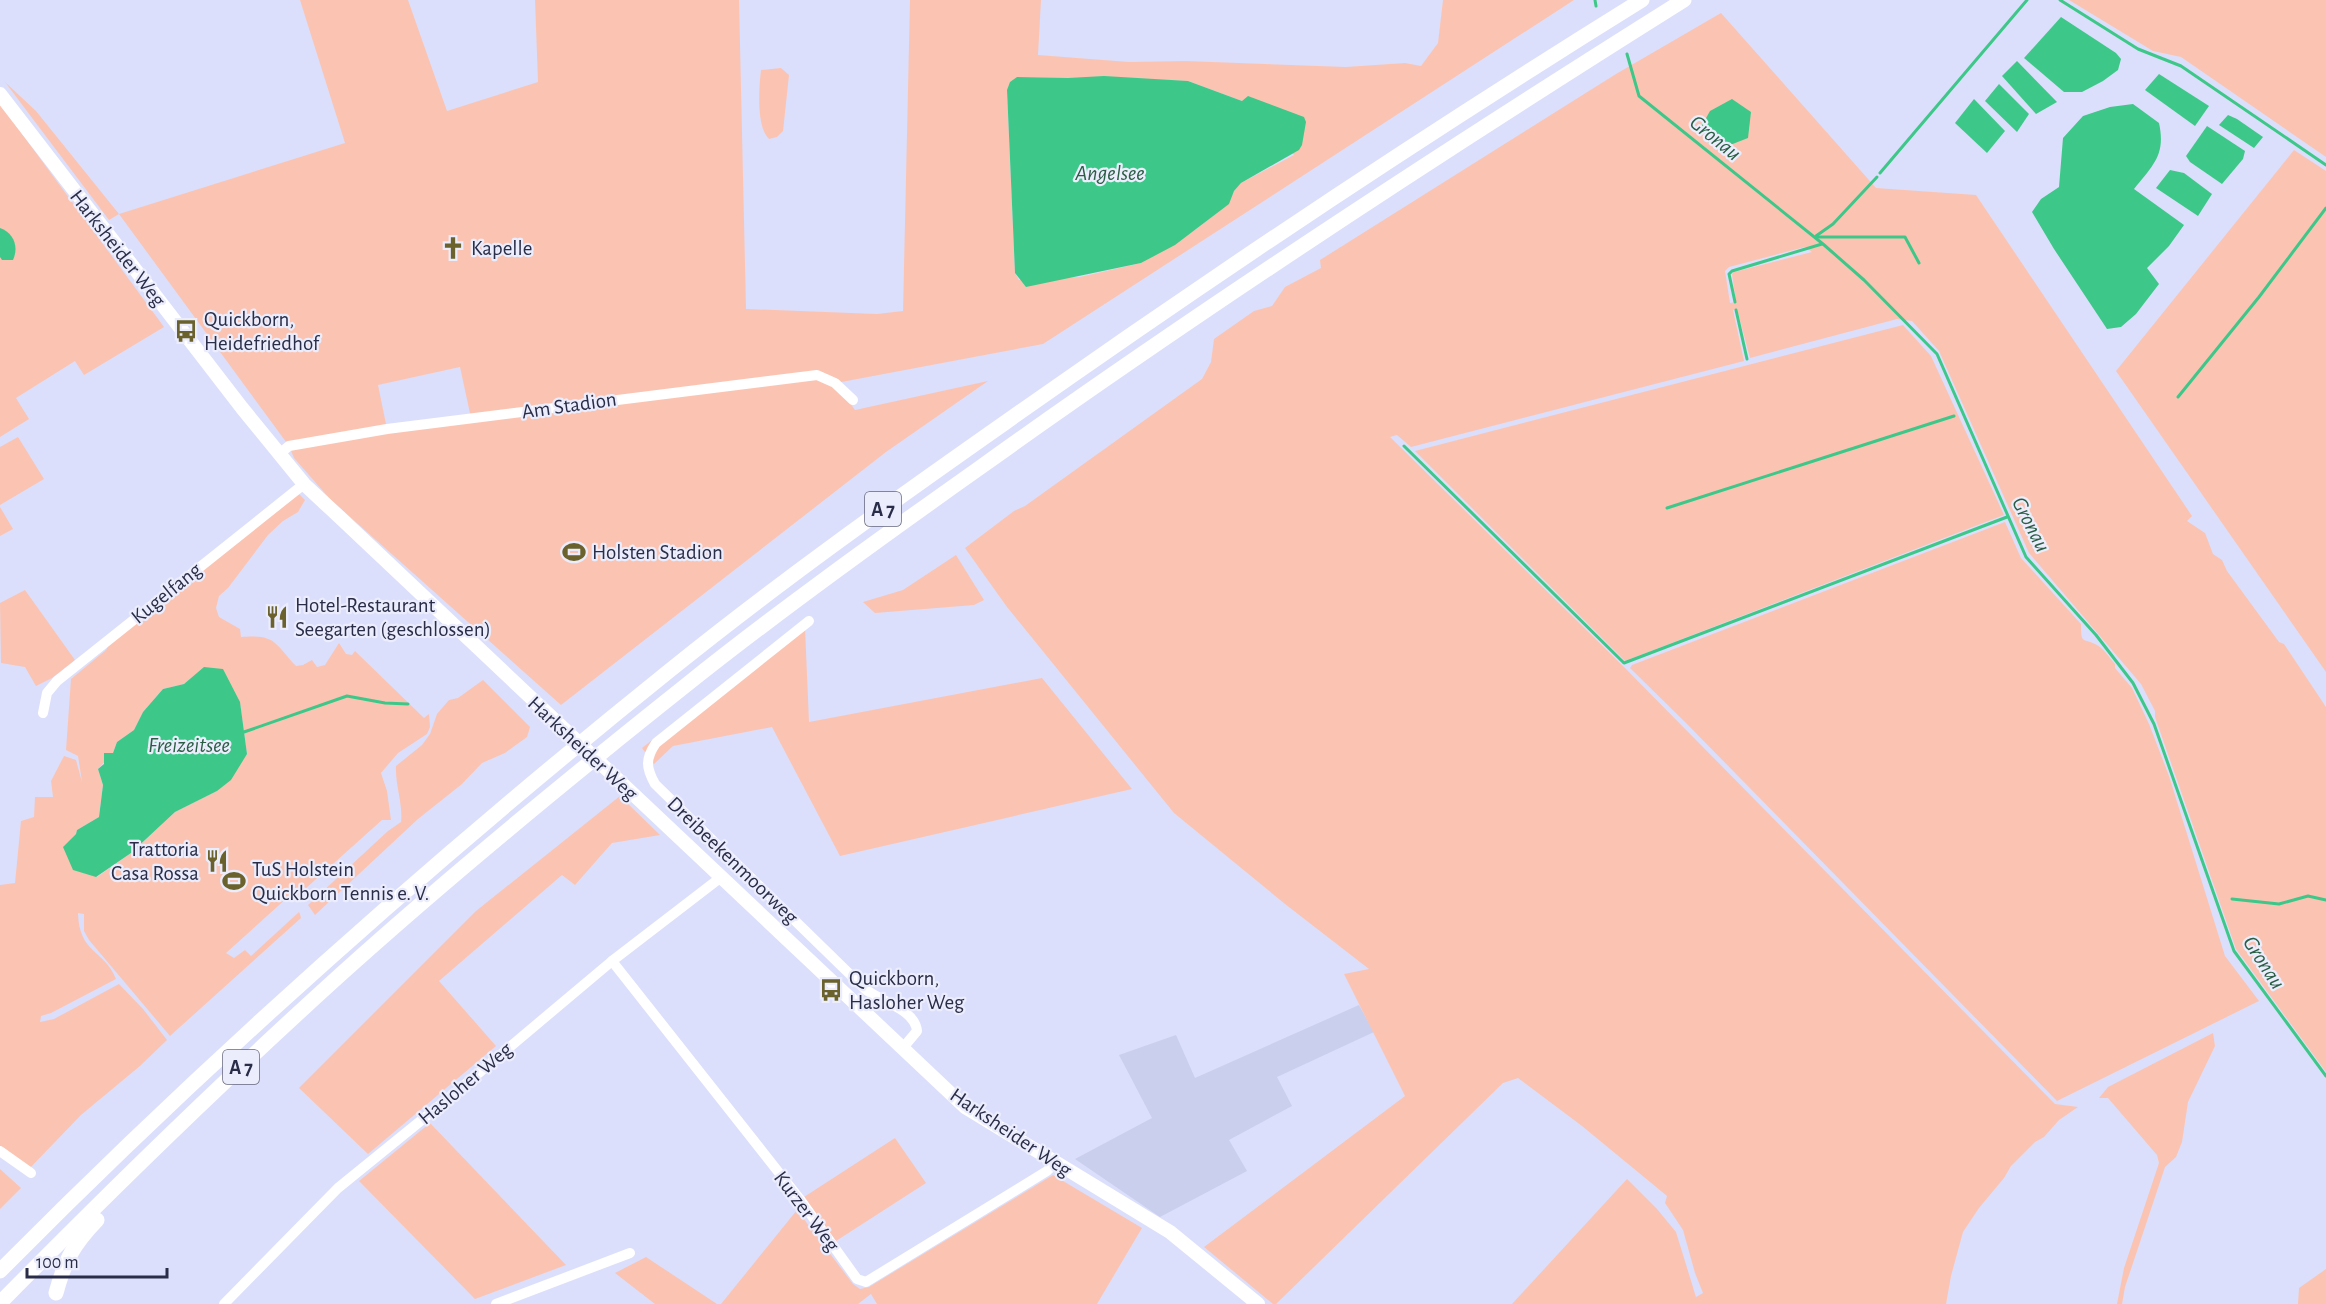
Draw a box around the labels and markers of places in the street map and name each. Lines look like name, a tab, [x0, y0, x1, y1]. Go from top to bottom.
church icon: Kapelle	[440, 235, 466, 261]
place label: Kapelle	[471, 238, 532, 259]
place label: Quickborn, Heidefriedhof	[204, 309, 321, 354]
bus stop icon: Quickborn, Heidefriedhof	[173, 318, 199, 344]
sports icon: Holsten Stadion	[561, 539, 587, 565]
place label: Holsten Stadion	[592, 542, 723, 563]
place label: Hotel-Restaurant Seegarten (geschlossen)	[295, 595, 491, 640]
restaurant icon: Hotel-Restaurant Seegarten (geschlossen)	[264, 604, 290, 630]
place label: Trattoria Casa Rossa	[111, 839, 199, 884]
restaurant icon: Trattoria Casa Rossa	[204, 848, 230, 874]
place label: TuS Holstein Quickborn Tennis e. V.	[252, 859, 429, 904]
sports icon: TuS Holstein Quickborn Tennis e. V.	[221, 868, 247, 894]
place label: Quickborn, Hasloher Weg	[849, 968, 965, 1013]
bus stop icon: Quickborn, Hasloher Weg	[818, 977, 844, 1003]

